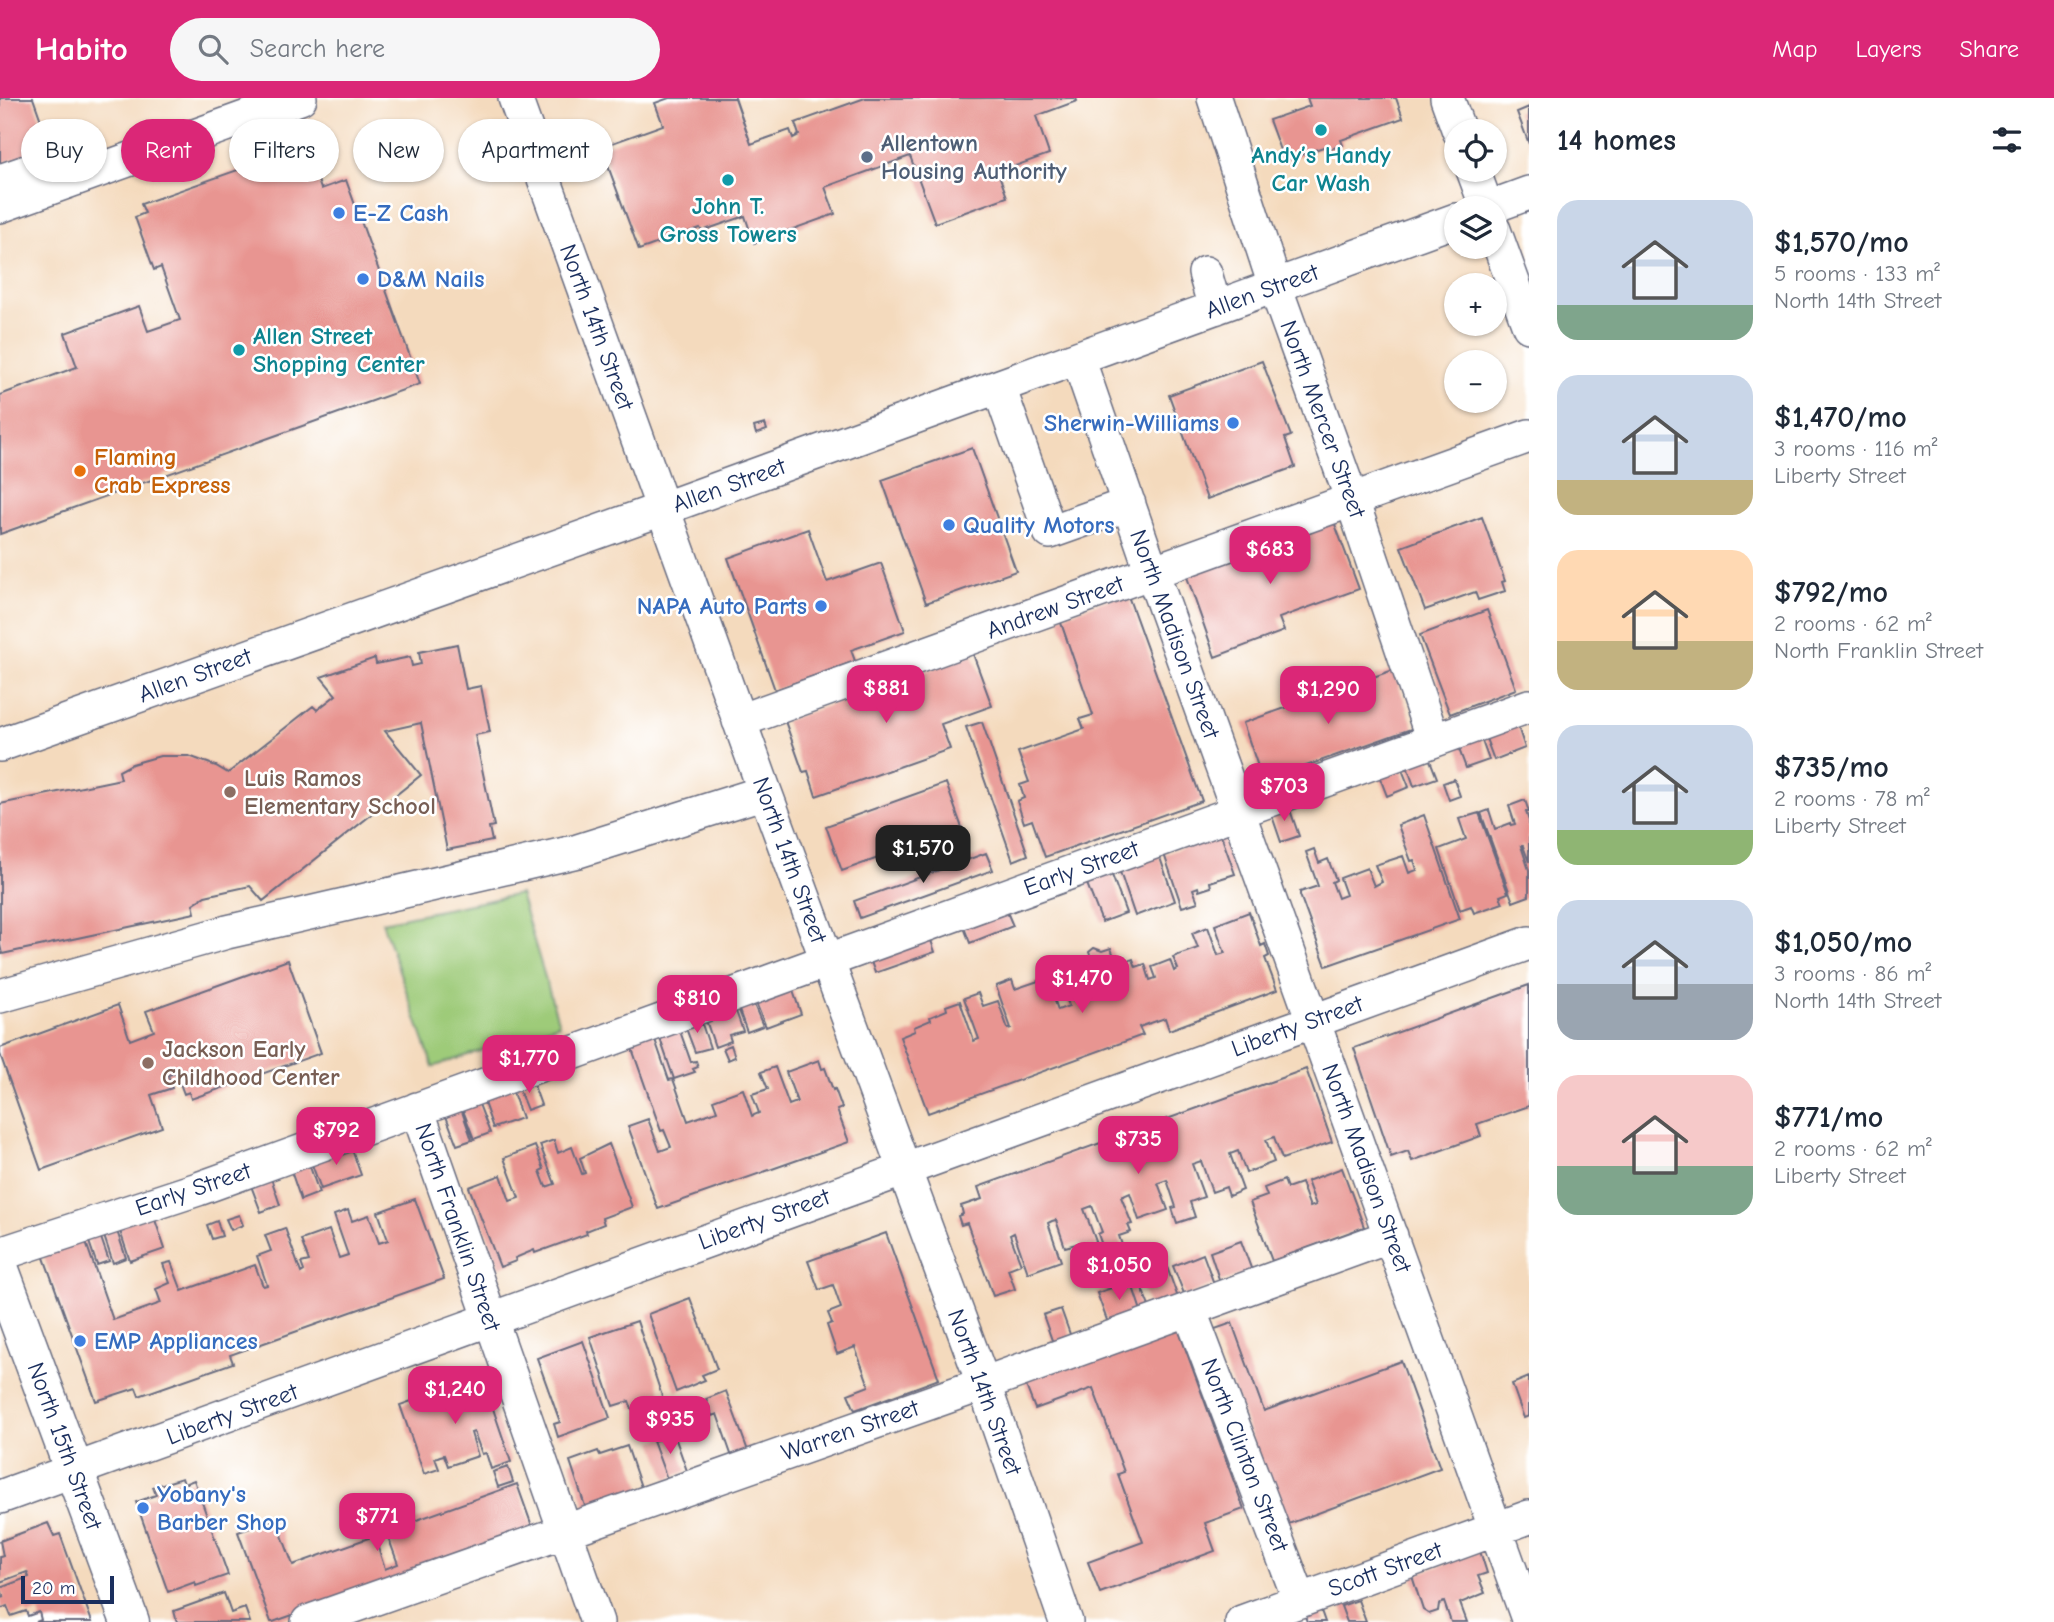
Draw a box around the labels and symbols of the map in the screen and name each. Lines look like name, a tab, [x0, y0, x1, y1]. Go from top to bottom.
marker: Andy’s Handy Car Wash	[1313, 122, 1329, 138]
place label: Allentown Housing Authority	[881, 129, 1067, 185]
place label: Andy’s Handy Car Wash	[1251, 141, 1391, 197]
marker: Allentown Housing Authority	[859, 149, 875, 165]
marker: John T. Gross Towers	[720, 172, 736, 188]
place label: John T. Gross Towers	[659, 192, 797, 248]
place label: E-Z Cash	[353, 199, 449, 227]
marker: E-Z Cash	[331, 205, 347, 221]
street label: North 14th Street	[554, 240, 640, 415]
street label: Allen Street	[1202, 257, 1323, 324]
place label: D&M Nails	[377, 265, 484, 293]
marker: D&M Nails	[355, 271, 371, 287]
street label: North Mercer Street	[1274, 317, 1372, 523]
place label: Allen Street Shopping Center	[253, 322, 425, 378]
marker: Allen Street Shopping Center	[231, 342, 247, 358]
place label: Sherwin-Williams	[1044, 409, 1219, 437]
marker: Sherwin-Williams	[1225, 415, 1241, 431]
place label: Flaming Crab Express	[94, 443, 230, 499]
street label: Allen Street	[669, 451, 790, 518]
marker: Flaming Crab Express	[72, 463, 88, 479]
place label: Quality Motors	[963, 511, 1114, 539]
marker: Quality Motors	[941, 517, 957, 533]
street label: North Madison Street	[1124, 526, 1226, 743]
pin: $683	[1229, 526, 1311, 586]
street label: Andrew Street	[983, 569, 1128, 645]
place label: NAPA Auto Parts	[637, 592, 807, 620]
marker: NAPA Auto Parts	[813, 598, 829, 614]
street label: Allen Street	[135, 641, 256, 708]
pin: $881	[845, 666, 927, 725]
pin: $1,290	[1271, 666, 1385, 726]
place label: Luis Ramos Elementary School	[244, 764, 436, 820]
pin: $703	[1243, 764, 1325, 823]
street label: North 14th Street	[747, 773, 833, 948]
marker: Luis Ramos Elementary School	[222, 784, 238, 800]
pin: $1,570	[866, 826, 980, 885]
street label: Early Street	[1020, 834, 1143, 902]
pin: $1,470	[1025, 956, 1139, 1015]
pin: $810	[656, 976, 738, 1035]
street label: Liberty Street	[1228, 989, 1367, 1063]
place label: Jackson Early Childhood Center	[162, 1035, 340, 1091]
pin: $1,770	[472, 1035, 586, 1095]
marker: Jackson Early Childhood Center	[140, 1055, 156, 1071]
street label: North Madison Street	[1316, 1060, 1418, 1277]
pin: $792	[295, 1108, 377, 1167]
pin: $735	[1097, 1116, 1179, 1176]
street label: North Franklin Street	[409, 1119, 507, 1336]
street label: Early Street	[131, 1156, 256, 1222]
street label: Liberty Street	[695, 1182, 834, 1256]
pin: $1,050	[1062, 1242, 1176, 1302]
street label: North 14th Street	[942, 1305, 1028, 1480]
place label: EMP Appliances	[94, 1327, 258, 1355]
marker: EMP Appliances	[72, 1333, 88, 1349]
street label: North Clinton Street	[1195, 1354, 1295, 1557]
street label: North 15th Street	[22, 1358, 109, 1535]
pin: $1,240	[398, 1366, 512, 1426]
street label: Liberty Street	[163, 1377, 302, 1451]
street label: Warren Street	[778, 1393, 924, 1467]
pin: $935	[629, 1396, 711, 1456]
place label: Yobany's Barber Shop	[157, 1480, 287, 1536]
pin: $771	[336, 1494, 418, 1553]
marker: Yobany's Barber Shop	[135, 1500, 151, 1516]
street label: Scott Street	[1324, 1535, 1447, 1603]
scale bar	[21, 1573, 114, 1605]

